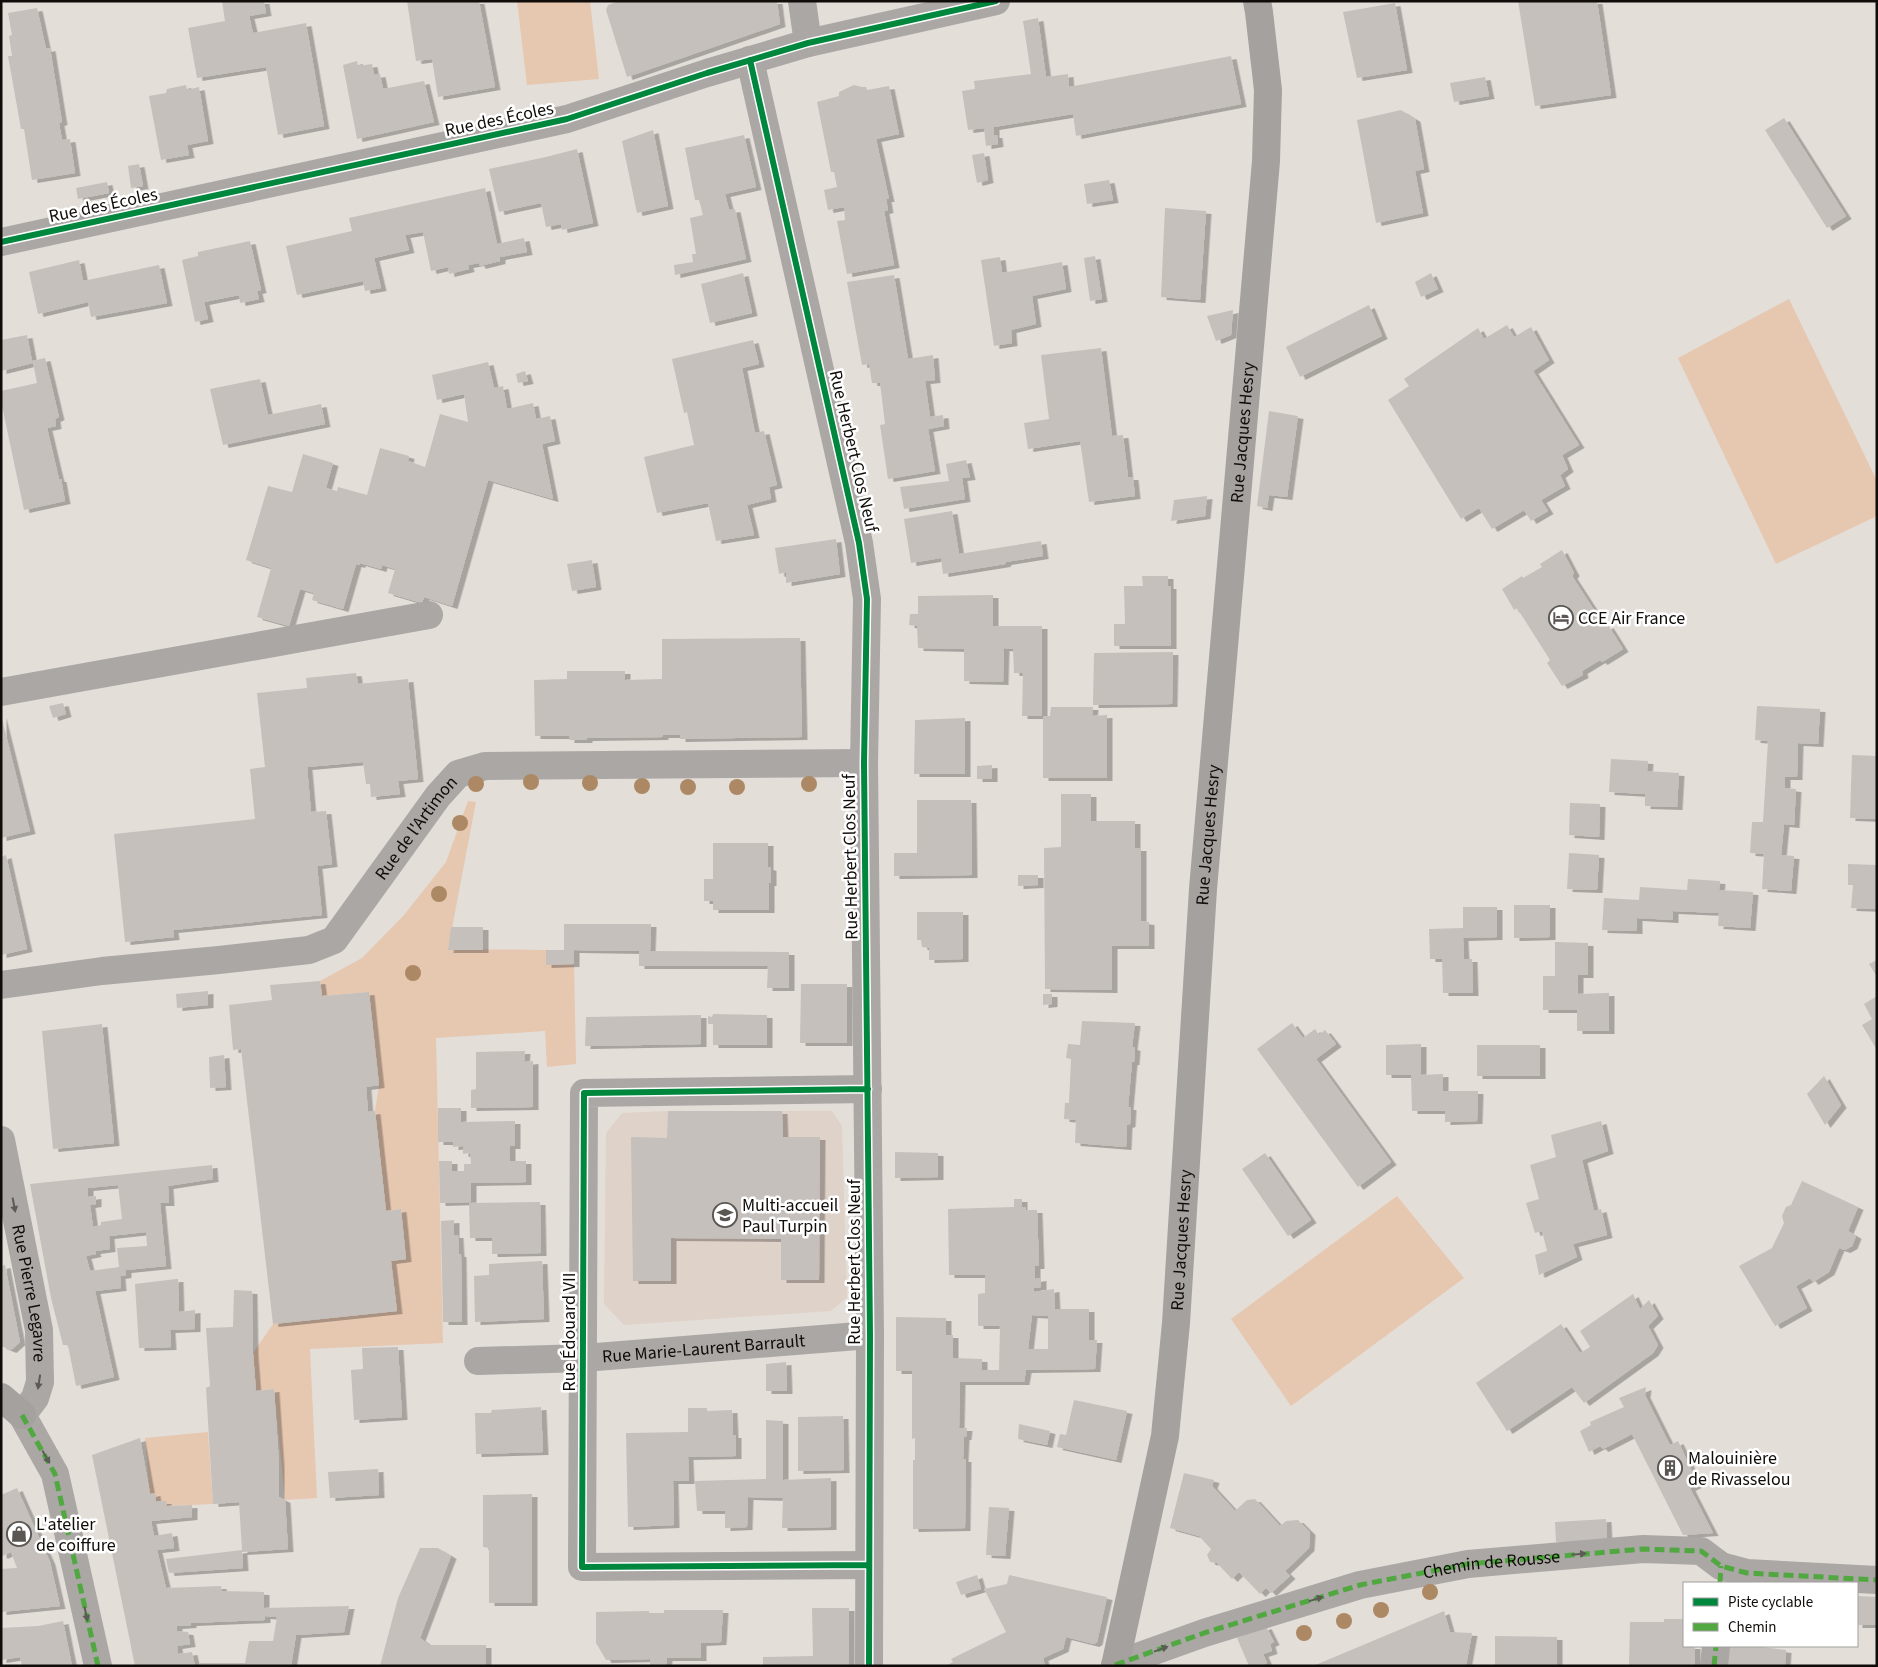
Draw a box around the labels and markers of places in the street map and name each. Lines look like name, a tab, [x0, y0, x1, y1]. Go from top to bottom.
hotel icon: CCE Air France	[1548, 605, 1574, 631]
place label: CCE Air France	[1578, 606, 1685, 631]
place label: Multi-accueil Paul Turpin	[742, 1193, 838, 1239]
school or university icon: Multi-accueil Paul Turpin	[712, 1202, 738, 1228]
place label: Malouinière de Rivasselou	[1688, 1446, 1790, 1492]
building icon: Malouinière de Rivasselou	[1657, 1455, 1683, 1481]
place label: L'atelier de coiffure	[36, 1512, 116, 1558]
shop icon: L'atelier de coiffure	[6, 1521, 32, 1547]

